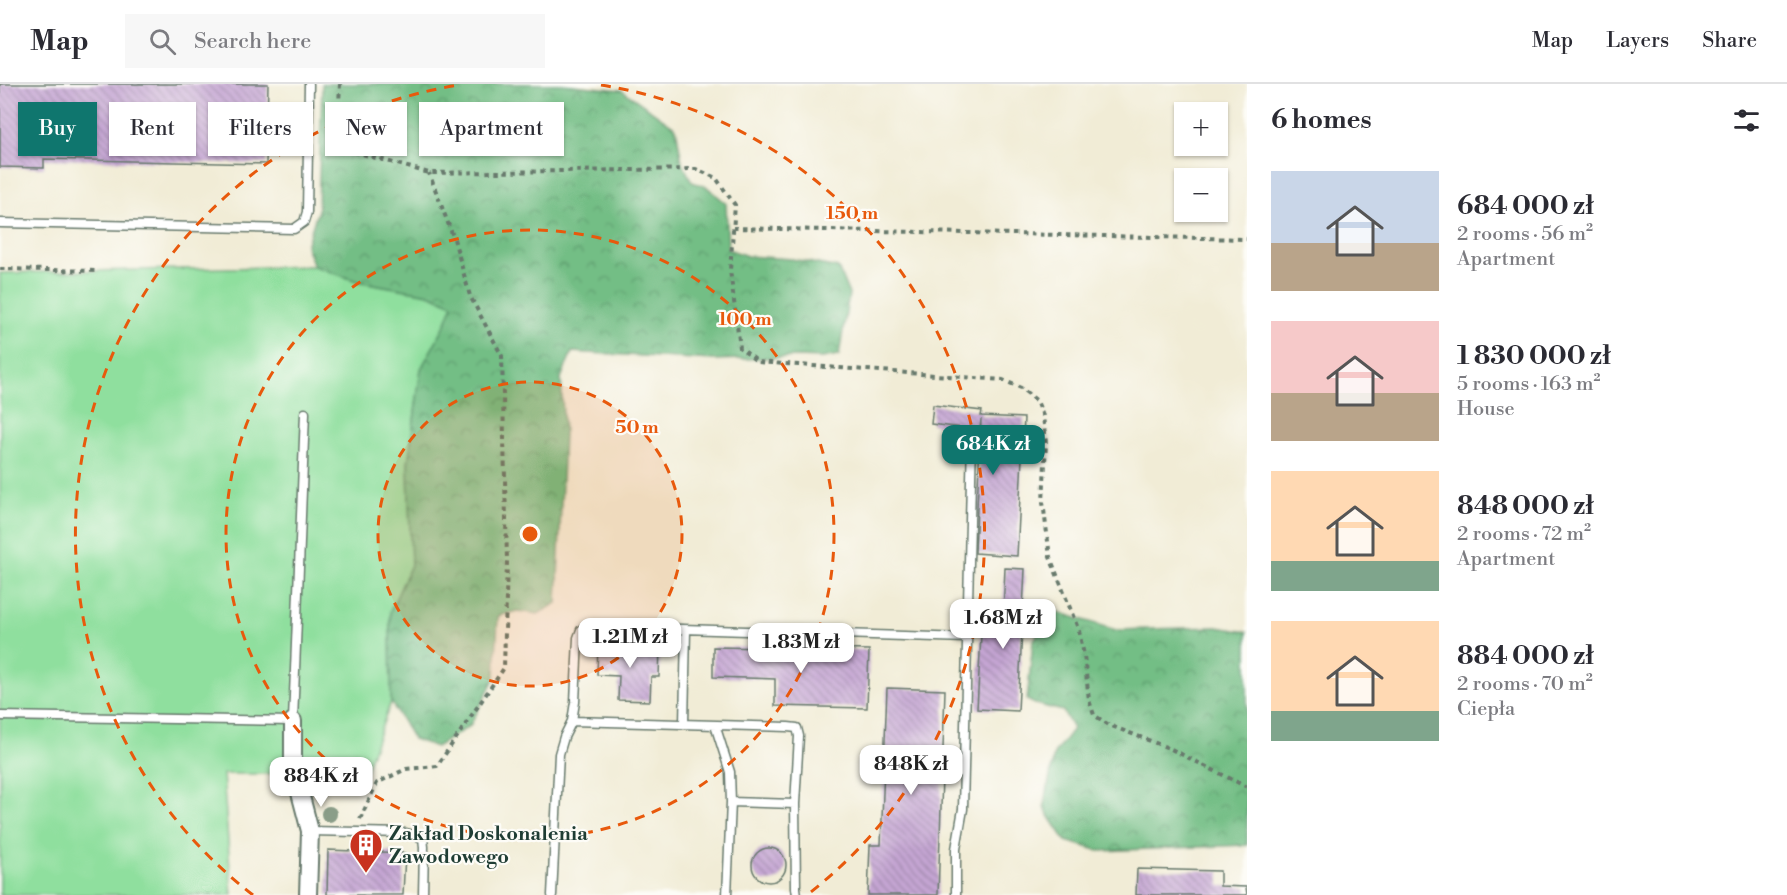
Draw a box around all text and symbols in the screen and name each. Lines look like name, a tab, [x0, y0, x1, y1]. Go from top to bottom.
search box	[125, 14, 545, 68]
text: Map	[30, 24, 89, 59]
icon: search	[146, 25, 179, 58]
text: Search here	[194, 28, 311, 55]
text: Map	[1532, 28, 1573, 54]
text: Layers	[1606, 28, 1669, 54]
text: Share	[1702, 28, 1757, 54]
chip: Buy	[18, 102, 97, 156]
chip: Rent	[109, 102, 196, 156]
chip: Filters	[208, 102, 313, 156]
chip: New	[325, 102, 407, 156]
chip: Apartment	[419, 102, 564, 156]
map controls	[1174, 102, 1228, 222]
button: +	[1174, 102, 1228, 156]
text: 6 homes	[1271, 104, 1372, 136]
icon: filters	[1730, 104, 1763, 137]
button: −	[1174, 168, 1228, 222]
text: 684 000 zł	[1457, 190, 1594, 222]
icon: home	[1319, 195, 1391, 267]
text: 150 m	[826, 202, 879, 225]
text: 2 rooms · 56 m²	[1457, 222, 1593, 247]
text: Apartment	[1457, 247, 1555, 272]
text: 100 m	[718, 308, 772, 331]
text: 1 830 000 zł	[1457, 340, 1611, 372]
icon: home	[1319, 345, 1391, 417]
text: 5 rooms · 163 m²	[1457, 372, 1601, 397]
text: House	[1457, 397, 1515, 422]
text: 50 m	[615, 416, 659, 439]
pin: 684K zł	[938, 425, 1048, 476]
text: 684K zł	[956, 432, 1030, 457]
text: 848 000 zł	[1457, 490, 1594, 522]
icon: home	[1319, 495, 1391, 567]
text: 2 rooms · 72 m²	[1457, 522, 1591, 547]
centre of rings	[520, 524, 540, 544]
text: Apartment	[1457, 547, 1555, 572]
pin: 1.68M zł	[941, 599, 1065, 650]
text: 1.68M zł	[964, 606, 1042, 631]
pin: 1.21M zł	[568, 618, 692, 669]
pin: 1.83M zł	[739, 623, 863, 674]
text: 1.21M zł	[592, 625, 668, 650]
text: 1.83M zł	[762, 630, 840, 655]
text: 884 000 zł	[1457, 640, 1594, 672]
icon: home	[1319, 645, 1391, 717]
text: 2 rooms · 70 m²	[1457, 672, 1593, 697]
text: Ciepła	[1457, 697, 1515, 722]
pin: 848K zł	[856, 745, 966, 796]
text: 848K zł	[874, 752, 948, 777]
pin: 884K zł	[266, 757, 376, 808]
text: 884K zł	[284, 764, 358, 789]
place label: Zakład Doskonalenia Zawodowego	[389, 822, 588, 870]
building icon: Zakład Doskonalenia Zawodowego	[348, 827, 384, 874]

